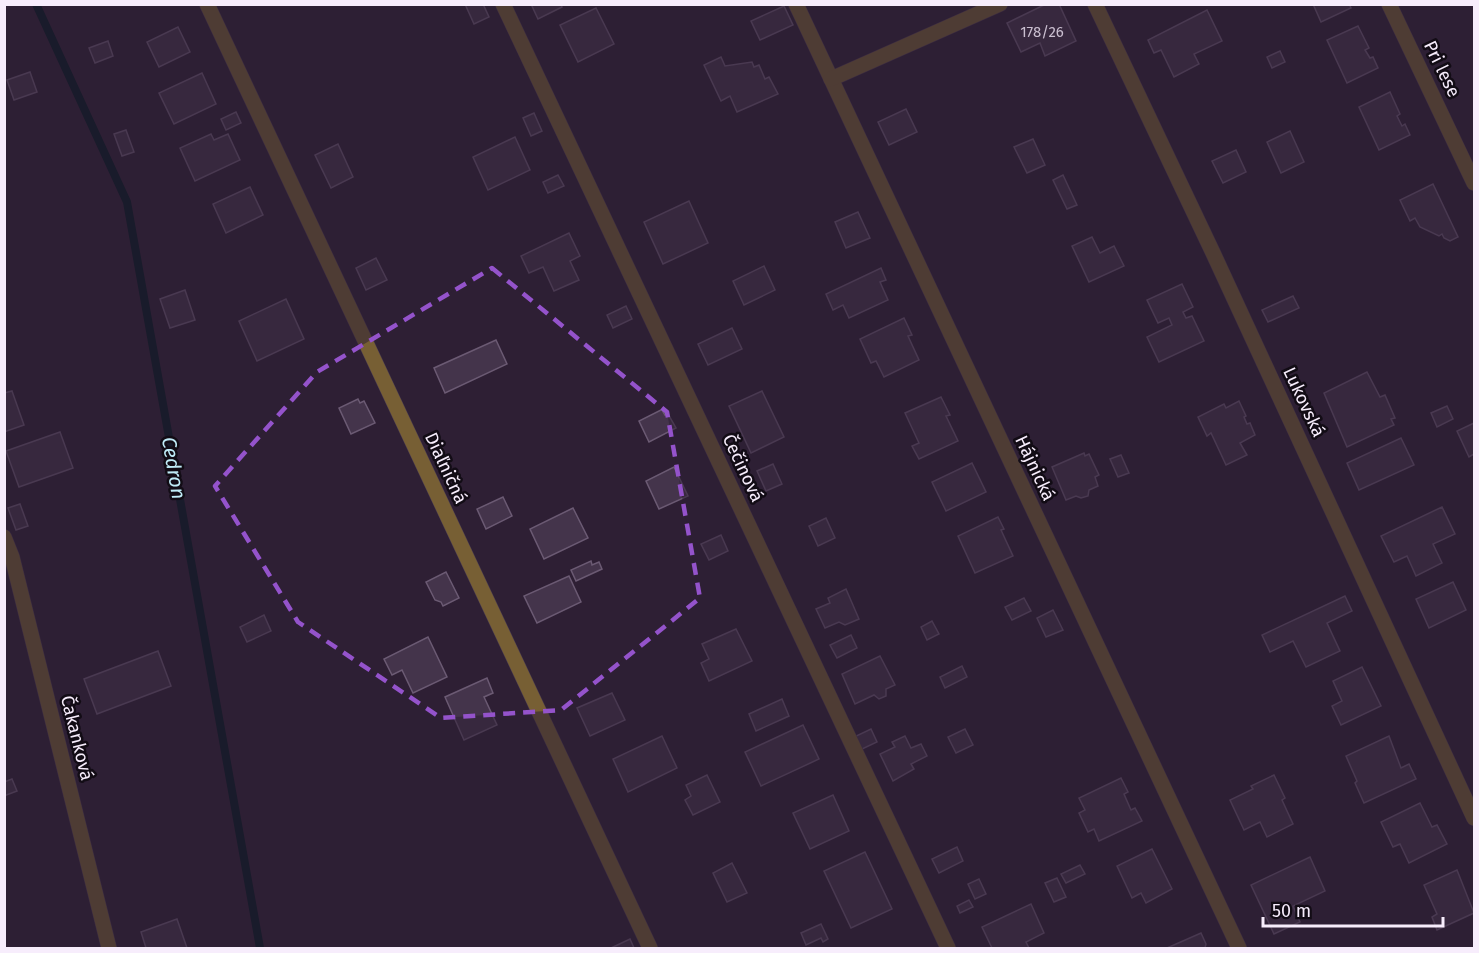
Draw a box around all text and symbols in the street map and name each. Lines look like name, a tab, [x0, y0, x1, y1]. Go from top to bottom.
house number: 178/26	[1020, 23, 1064, 41]
street label: Pri lese	[1419, 37, 1465, 101]
street label: Lukovská	[1278, 364, 1330, 440]
street label: Diaľničná	[420, 429, 472, 507]
street label: Čečinová	[718, 430, 768, 506]
street label: Hájnická	[1010, 432, 1060, 504]
water label: Cedron	[157, 435, 191, 501]
street label: Čakanková	[56, 693, 98, 783]
scale bar	[1263, 890, 1443, 928]
text: 50 m	[1272, 900, 1311, 922]

